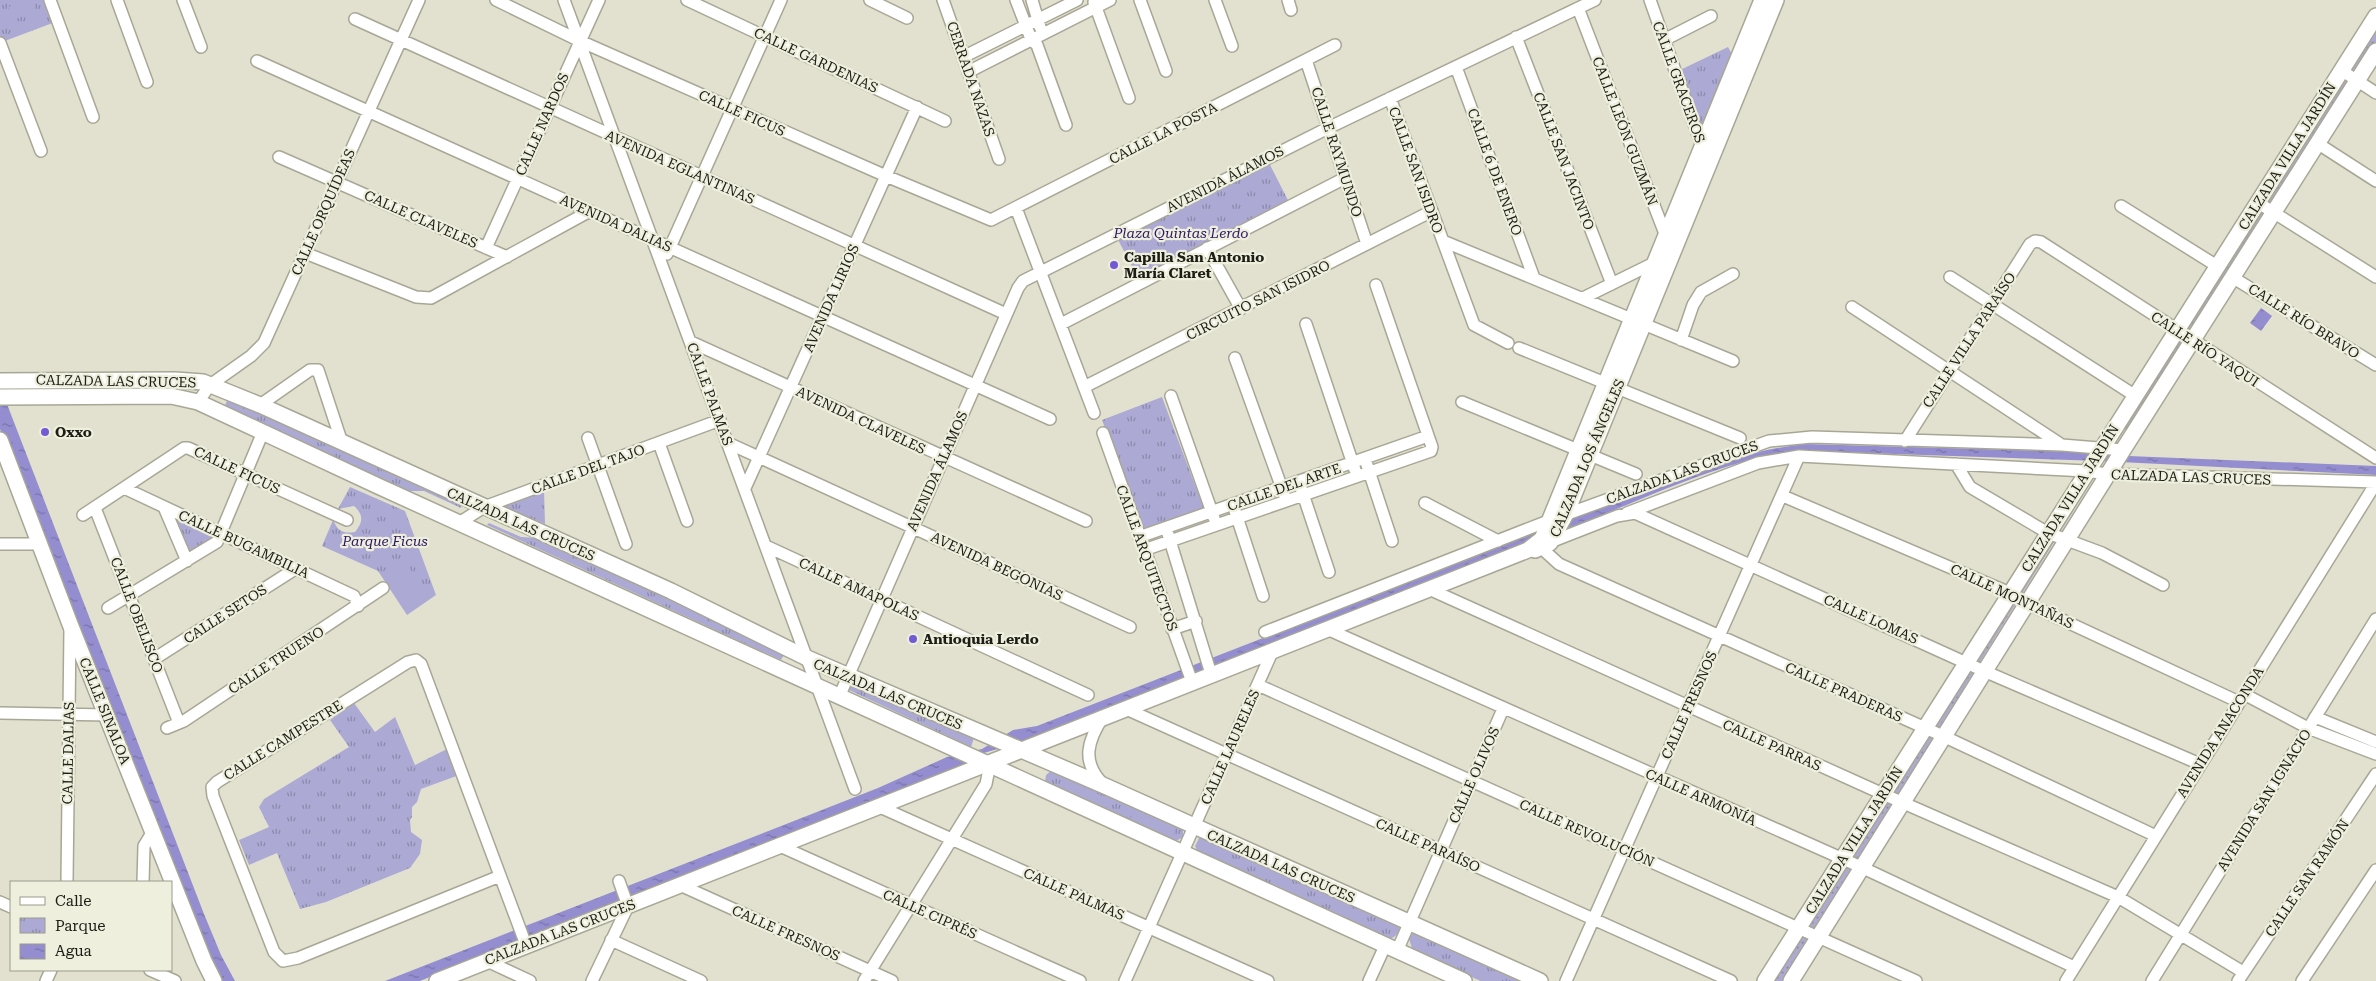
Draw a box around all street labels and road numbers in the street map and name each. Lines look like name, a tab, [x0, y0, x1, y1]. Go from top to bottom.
street label: CERRADA NAZAS	[944, 19, 998, 139]
street label: CALLE GRACEROS	[1650, 19, 1709, 145]
street label: CALLE GARDENIAS	[751, 24, 881, 96]
street label: CALLE LEÓN GUZMÁN	[1589, 54, 1661, 208]
street label: CALLE NARDOS	[512, 70, 572, 178]
street label: CALZADA VILLA JARDÍN	[2235, 79, 2339, 233]
street label: CALLE RAYMUNDO	[1308, 85, 1366, 219]
street label: CALLE FICUS	[696, 87, 788, 139]
street label: CALLE SAN JACINTO	[1530, 90, 1598, 232]
street label: CALLE LA POSTA	[1106, 99, 1220, 167]
street label: CALLE SAN ISIDRO	[1386, 104, 1446, 236]
street label: CALLE 6 DE ENERO	[1465, 106, 1525, 238]
street label: AVENIDA EGLANTINAS	[603, 127, 757, 207]
street label: AVENIDA ÁLAMOS	[1164, 142, 1287, 216]
street label: CALLE ORQUÍDEAS	[288, 146, 358, 278]
street label: CALLE CLAVELES	[362, 187, 480, 251]
street label: AVENIDA DALIAS	[557, 191, 675, 255]
street label: AVENIDA LIRIOS	[800, 241, 862, 355]
street label: CIRCUITO SAN ISIDRO	[1183, 257, 1333, 343]
street label: CALLE VILLA PARAÍSO	[1919, 269, 2019, 411]
street label: CALLE RÍO BRAVO	[2245, 280, 2363, 362]
street label: CALLE RÍO YAQUI	[2148, 308, 2262, 390]
street label: CALLE PALMAS	[684, 340, 736, 448]
street label: CALZADA LAS CRUCES	[36, 372, 197, 390]
street label: CALZADA LOS ÁNGELES	[1546, 376, 1628, 539]
street label: AVENIDA CLAVELES	[794, 383, 928, 457]
street label: AVENIDA ÁLAMOS	[903, 408, 971, 533]
street label: CALZADA VILLA JARDÍN	[2018, 421, 2122, 575]
street label: CALZADA LAS CRUCES	[1604, 437, 1760, 507]
street label: CALLE DEL TAJO	[529, 441, 647, 497]
street label: CALLE FICUS	[191, 443, 283, 497]
street label: CALLE DEL ARTE	[1225, 460, 1343, 514]
street label: CALZADA LAS CRUCES	[2111, 466, 2272, 488]
street label: CALLE ARQUITECTOS	[1113, 483, 1181, 633]
street label: CALZADA LAS CRUCES	[444, 484, 598, 564]
street label: CALLE BUGAMBILIA	[176, 507, 312, 581]
street label: AVENIDA BEGONIAS	[929, 528, 1066, 604]
street label: CALLE AMAPOLAS	[796, 554, 922, 624]
street label: CALLE OBELISCO	[108, 555, 166, 675]
street label: CALLE MONTAÑAS	[1948, 560, 2076, 632]
street label: CALLE SETOS	[180, 581, 270, 647]
street label: CALLE LOMAS	[1821, 591, 1921, 647]
street label: CALLE TRUENO	[225, 623, 327, 697]
street label: CALLE FRESNOS	[1658, 648, 1720, 761]
street label: CALLE SINALOA	[76, 655, 134, 767]
street label: CALZADA LAS CRUCES	[811, 655, 965, 733]
street label: CALLE PRADERAS	[1783, 659, 1905, 725]
street label: AVENIDA ANACONDA	[2173, 664, 2267, 800]
street label: CALLE LAURELES	[1197, 687, 1263, 807]
street label: CALLE CAMPESTRE	[221, 697, 346, 783]
street label: CALLE DALIAS	[59, 701, 77, 804]
street label: CALLE PARRAS	[1720, 716, 1824, 774]
street label: CALLE OLIVOS	[1446, 724, 1503, 826]
street label: AVENIDA SAN IGNACIO	[2214, 726, 2314, 874]
street label: CALZADA VILLA JARDÍN	[1802, 763, 1906, 917]
street label: CALLE ARMONÍA	[1643, 765, 1759, 829]
street label: CALLE REVOLUCIÓN	[1517, 796, 1657, 870]
street label: CALLE PARAÍSO	[1373, 815, 1483, 875]
street label: CALLE SAN RAMÓN	[2262, 816, 2352, 940]
street label: CALZADA LAS CRUCES	[1204, 826, 1358, 906]
street label: CALLE PALMAS	[1021, 865, 1127, 924]
street label: CALLE CIPRÉS	[880, 886, 980, 942]
street label: CALZADA LAS CRUCES	[482, 896, 638, 968]
street label: CALLE FRESNOS	[730, 902, 843, 964]

